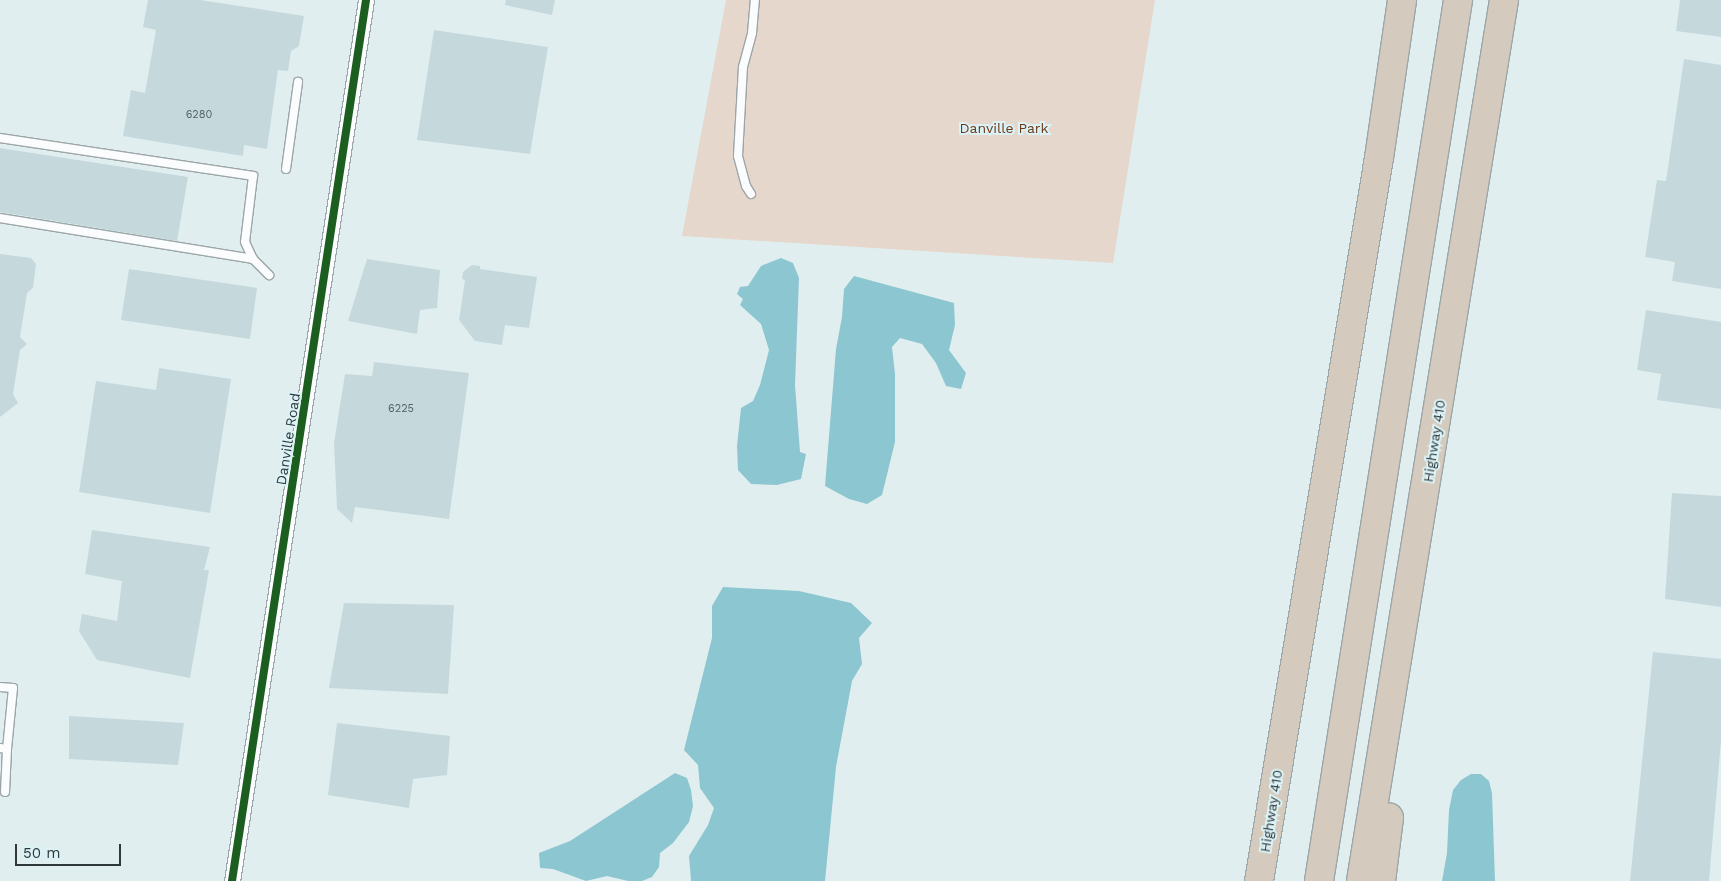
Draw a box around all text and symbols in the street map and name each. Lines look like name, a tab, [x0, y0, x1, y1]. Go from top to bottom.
house number: 6280	[186, 108, 212, 122]
park label: Danville Park	[959, 120, 1049, 136]
street label: Danville Road	[272, 392, 304, 486]
street label: Highway 410	[1419, 398, 1449, 484]
house number: 6225	[388, 402, 414, 416]
street label: Highway 410	[1256, 768, 1286, 854]
scale bar	[18, 834, 124, 866]
text: 50 m	[23, 844, 60, 862]

